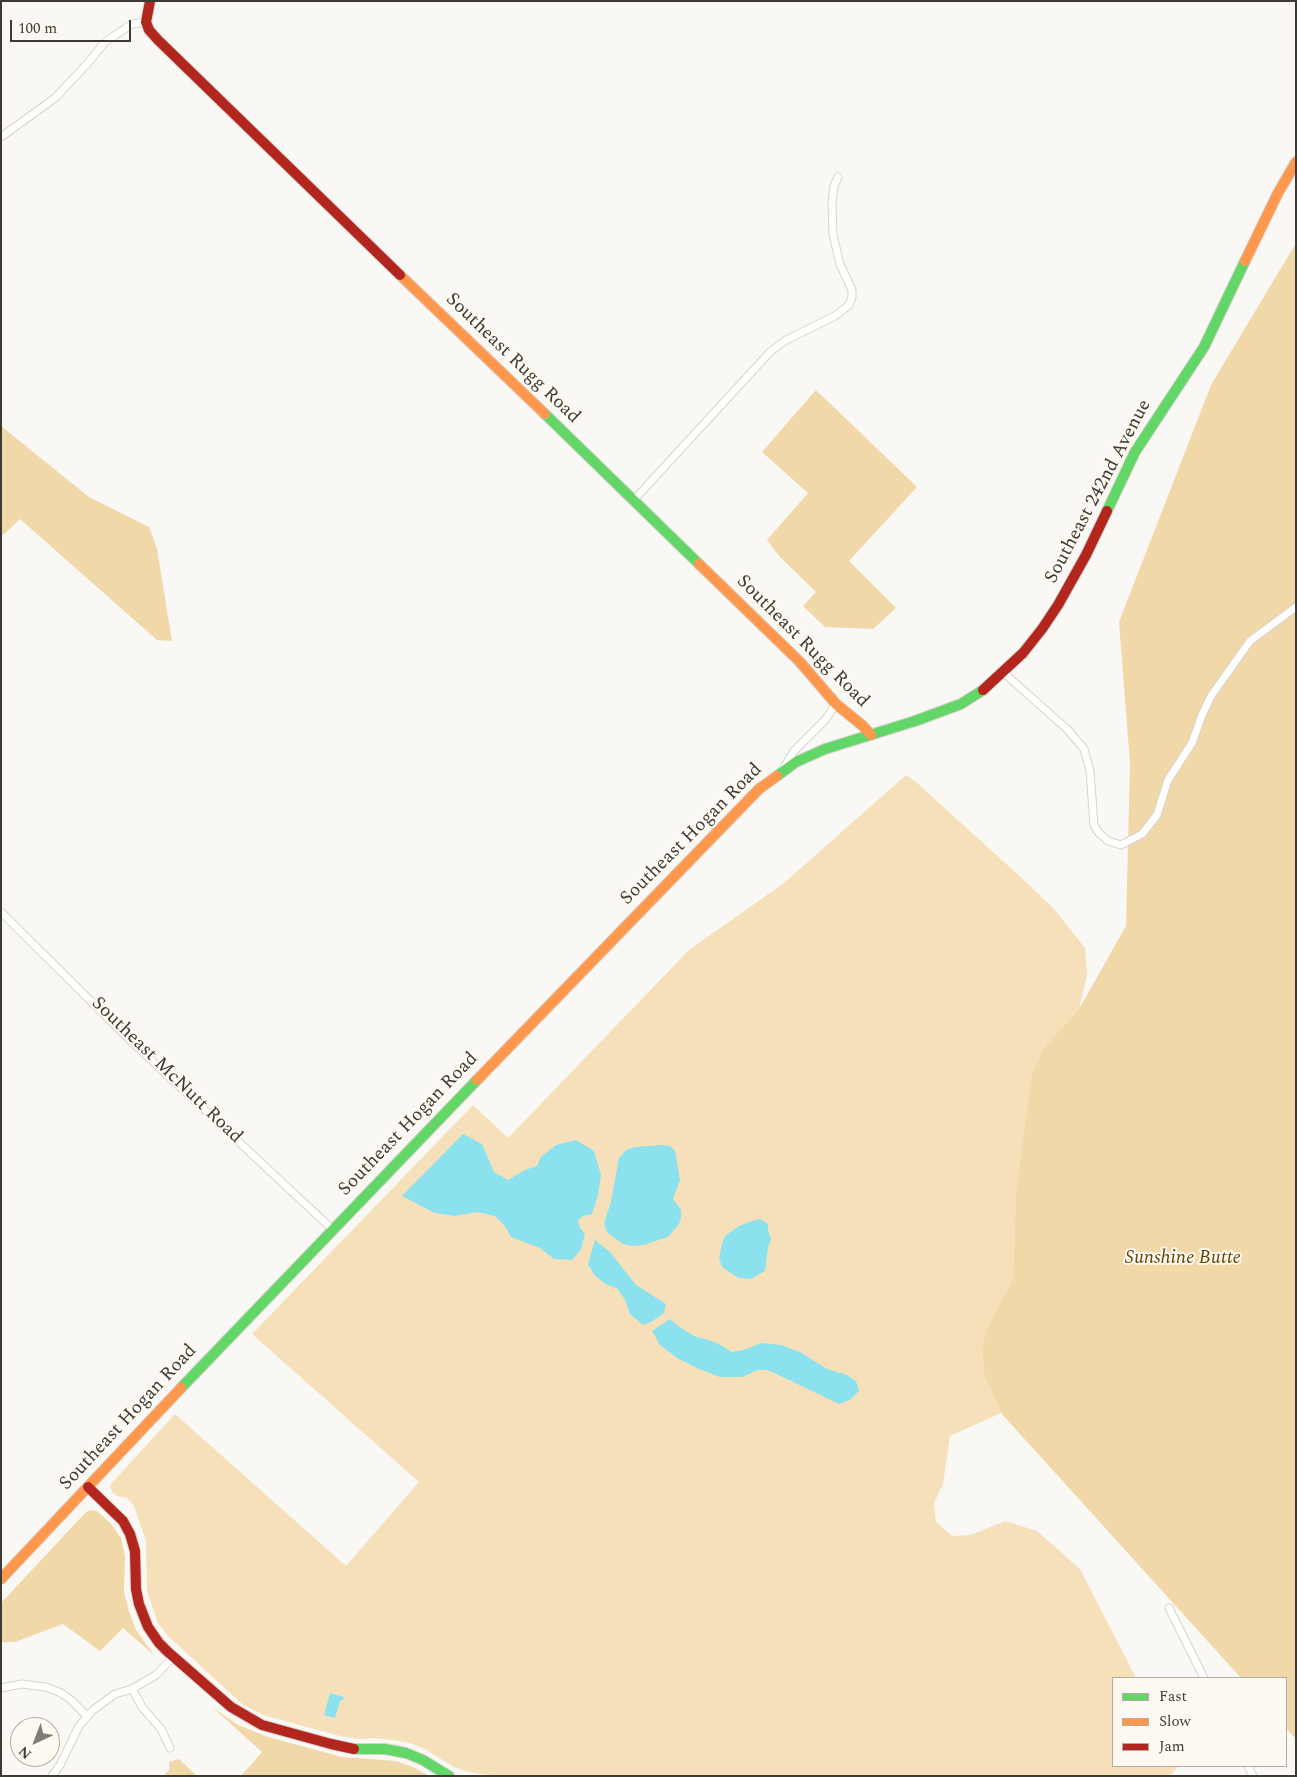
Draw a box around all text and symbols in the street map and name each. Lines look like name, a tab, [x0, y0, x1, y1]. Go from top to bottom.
scale bar	[12, 10, 134, 42]
text: 100 m	[18, 17, 57, 40]
street label: Southeast Rugg Road	[440, 289, 584, 429]
street label: Southeast 242nd Avenue	[1041, 396, 1157, 588]
street label: Southeast Rugg Road	[731, 571, 873, 713]
street label: Southeast Hogan Road	[616, 759, 768, 911]
street label: Southeast McNutt Road	[86, 993, 246, 1149]
street label: Southeast Hogan Road	[334, 1048, 484, 1202]
park label: Sunshine Butte	[1125, 1248, 1241, 1270]
street label: Southeast Hogan Road	[56, 1340, 202, 1496]
legend	[1112, 1677, 1287, 1767]
text: Fast	[1159, 1685, 1187, 1708]
text: Slow	[1159, 1710, 1191, 1733]
north arrow	[10, 1717, 60, 1767]
text: Jam	[1159, 1735, 1185, 1758]
text: N	[14, 1741, 36, 1764]

